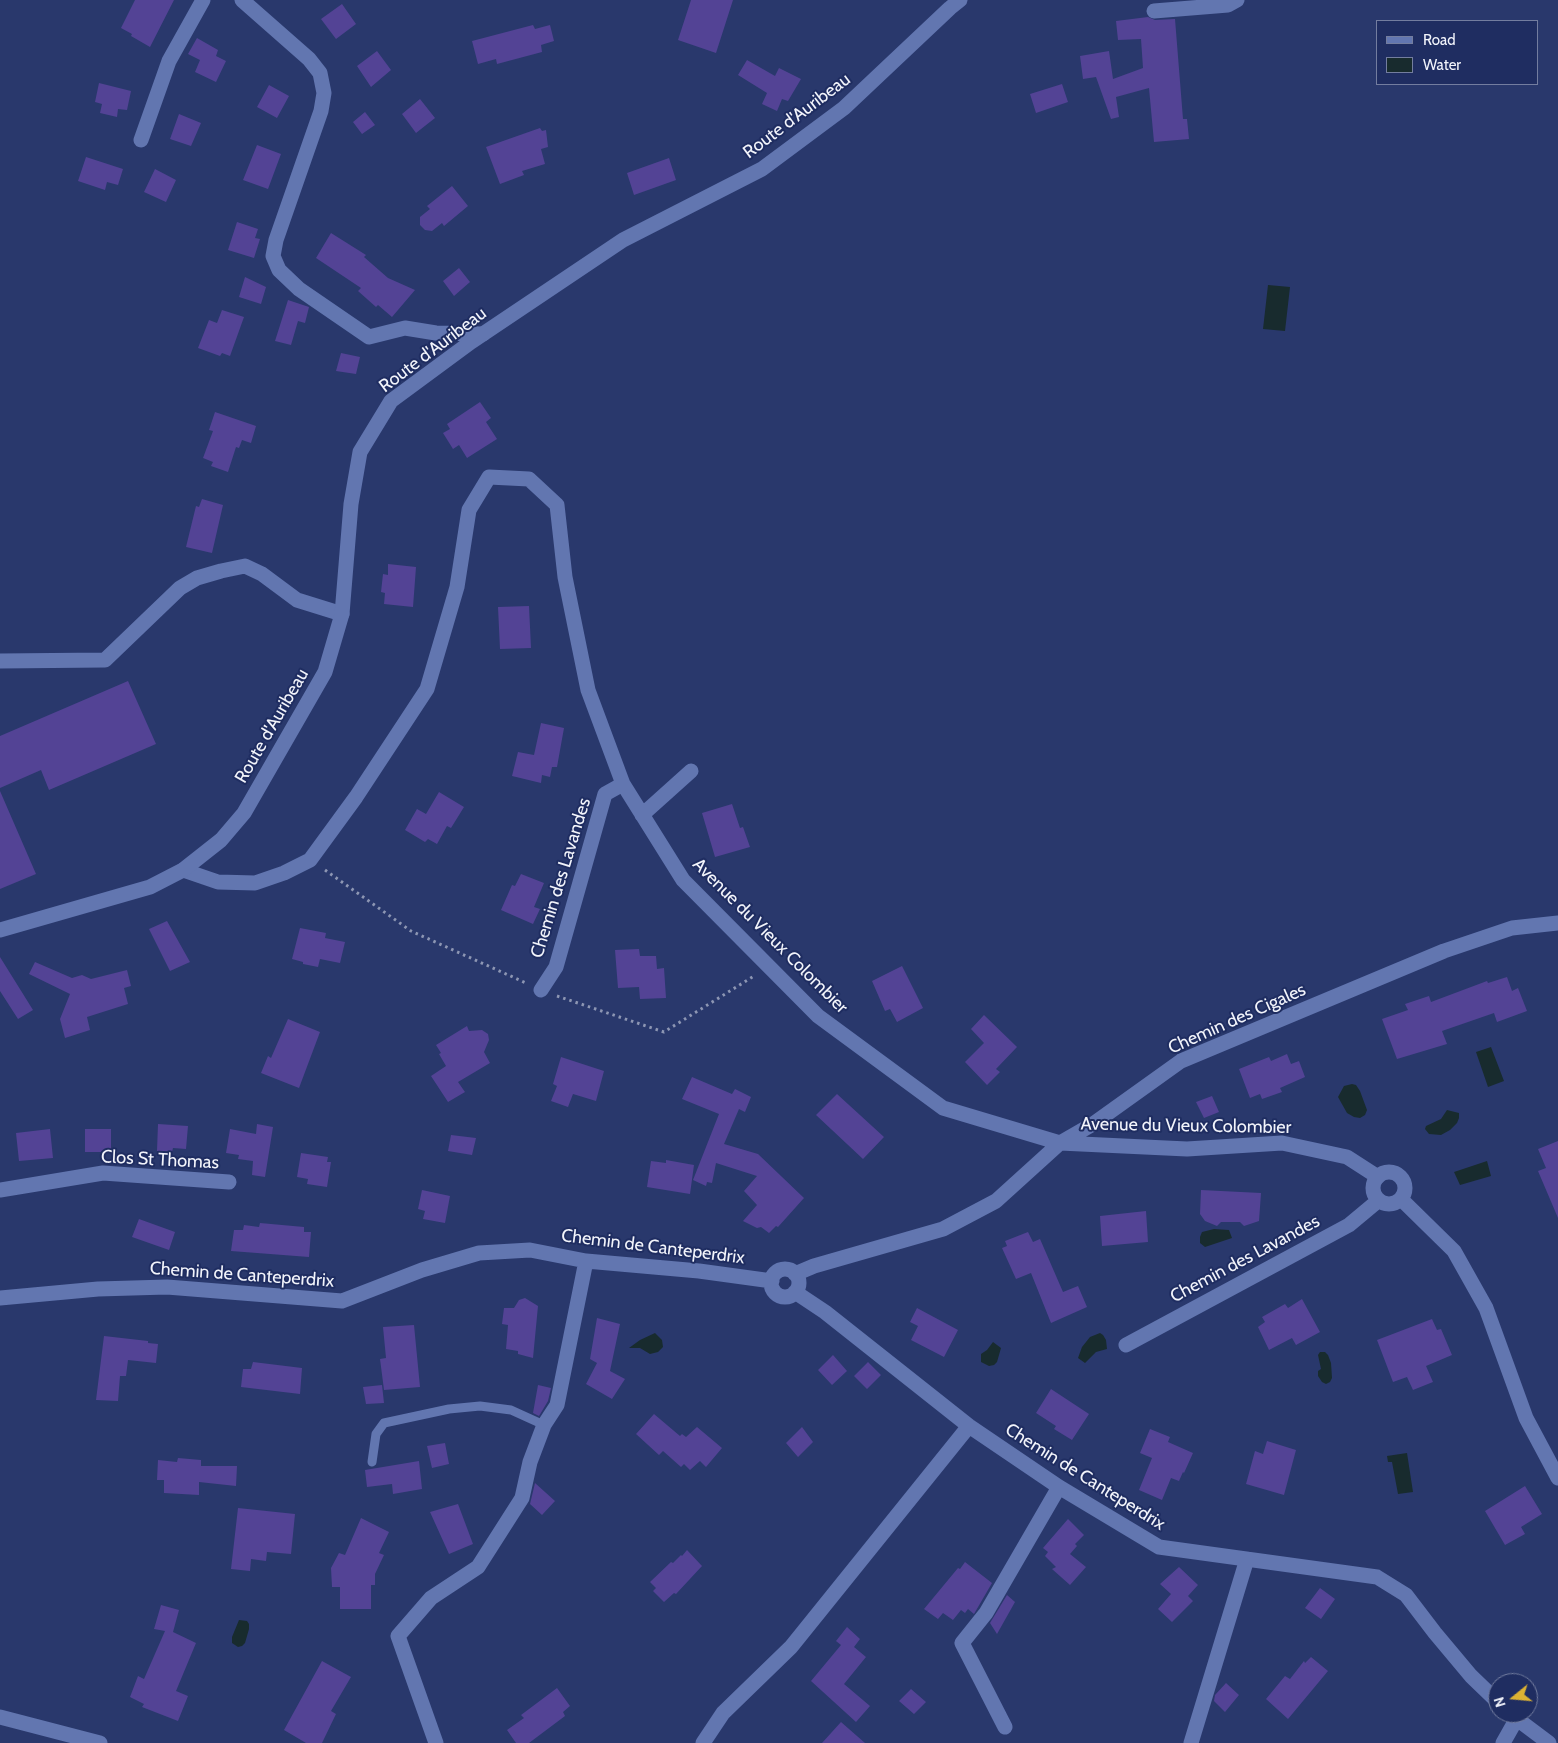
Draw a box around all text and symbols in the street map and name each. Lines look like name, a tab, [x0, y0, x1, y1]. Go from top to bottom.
legend	[1376, 20, 1538, 85]
text: Road	[1423, 31, 1456, 49]
text: Water	[1423, 56, 1461, 74]
street label: Route d'Auribeau	[739, 69, 855, 163]
street label: Route d'Auribeau	[375, 303, 491, 397]
street label: Route d'Auribeau	[231, 665, 313, 787]
street label: Chemin des Lavandes	[526, 796, 596, 960]
street label: Avenue du Vieux Colombier	[688, 854, 852, 1018]
street label: Chemin des Cigales	[1165, 979, 1309, 1059]
street label: Avenue du Vieux Colombier	[1080, 1113, 1292, 1139]
street label: Clos St Thomas	[101, 1146, 219, 1174]
street label: Chemin des Lavandes	[1167, 1211, 1323, 1307]
street label: Chemin de Canteperdrix	[560, 1225, 746, 1269]
street label: Chemin de Canteperdrix	[149, 1258, 335, 1292]
street label: Chemin de Canteperdrix	[1001, 1419, 1169, 1535]
north arrow	[1488, 1673, 1538, 1723]
text: N	[1490, 1695, 1510, 1709]

